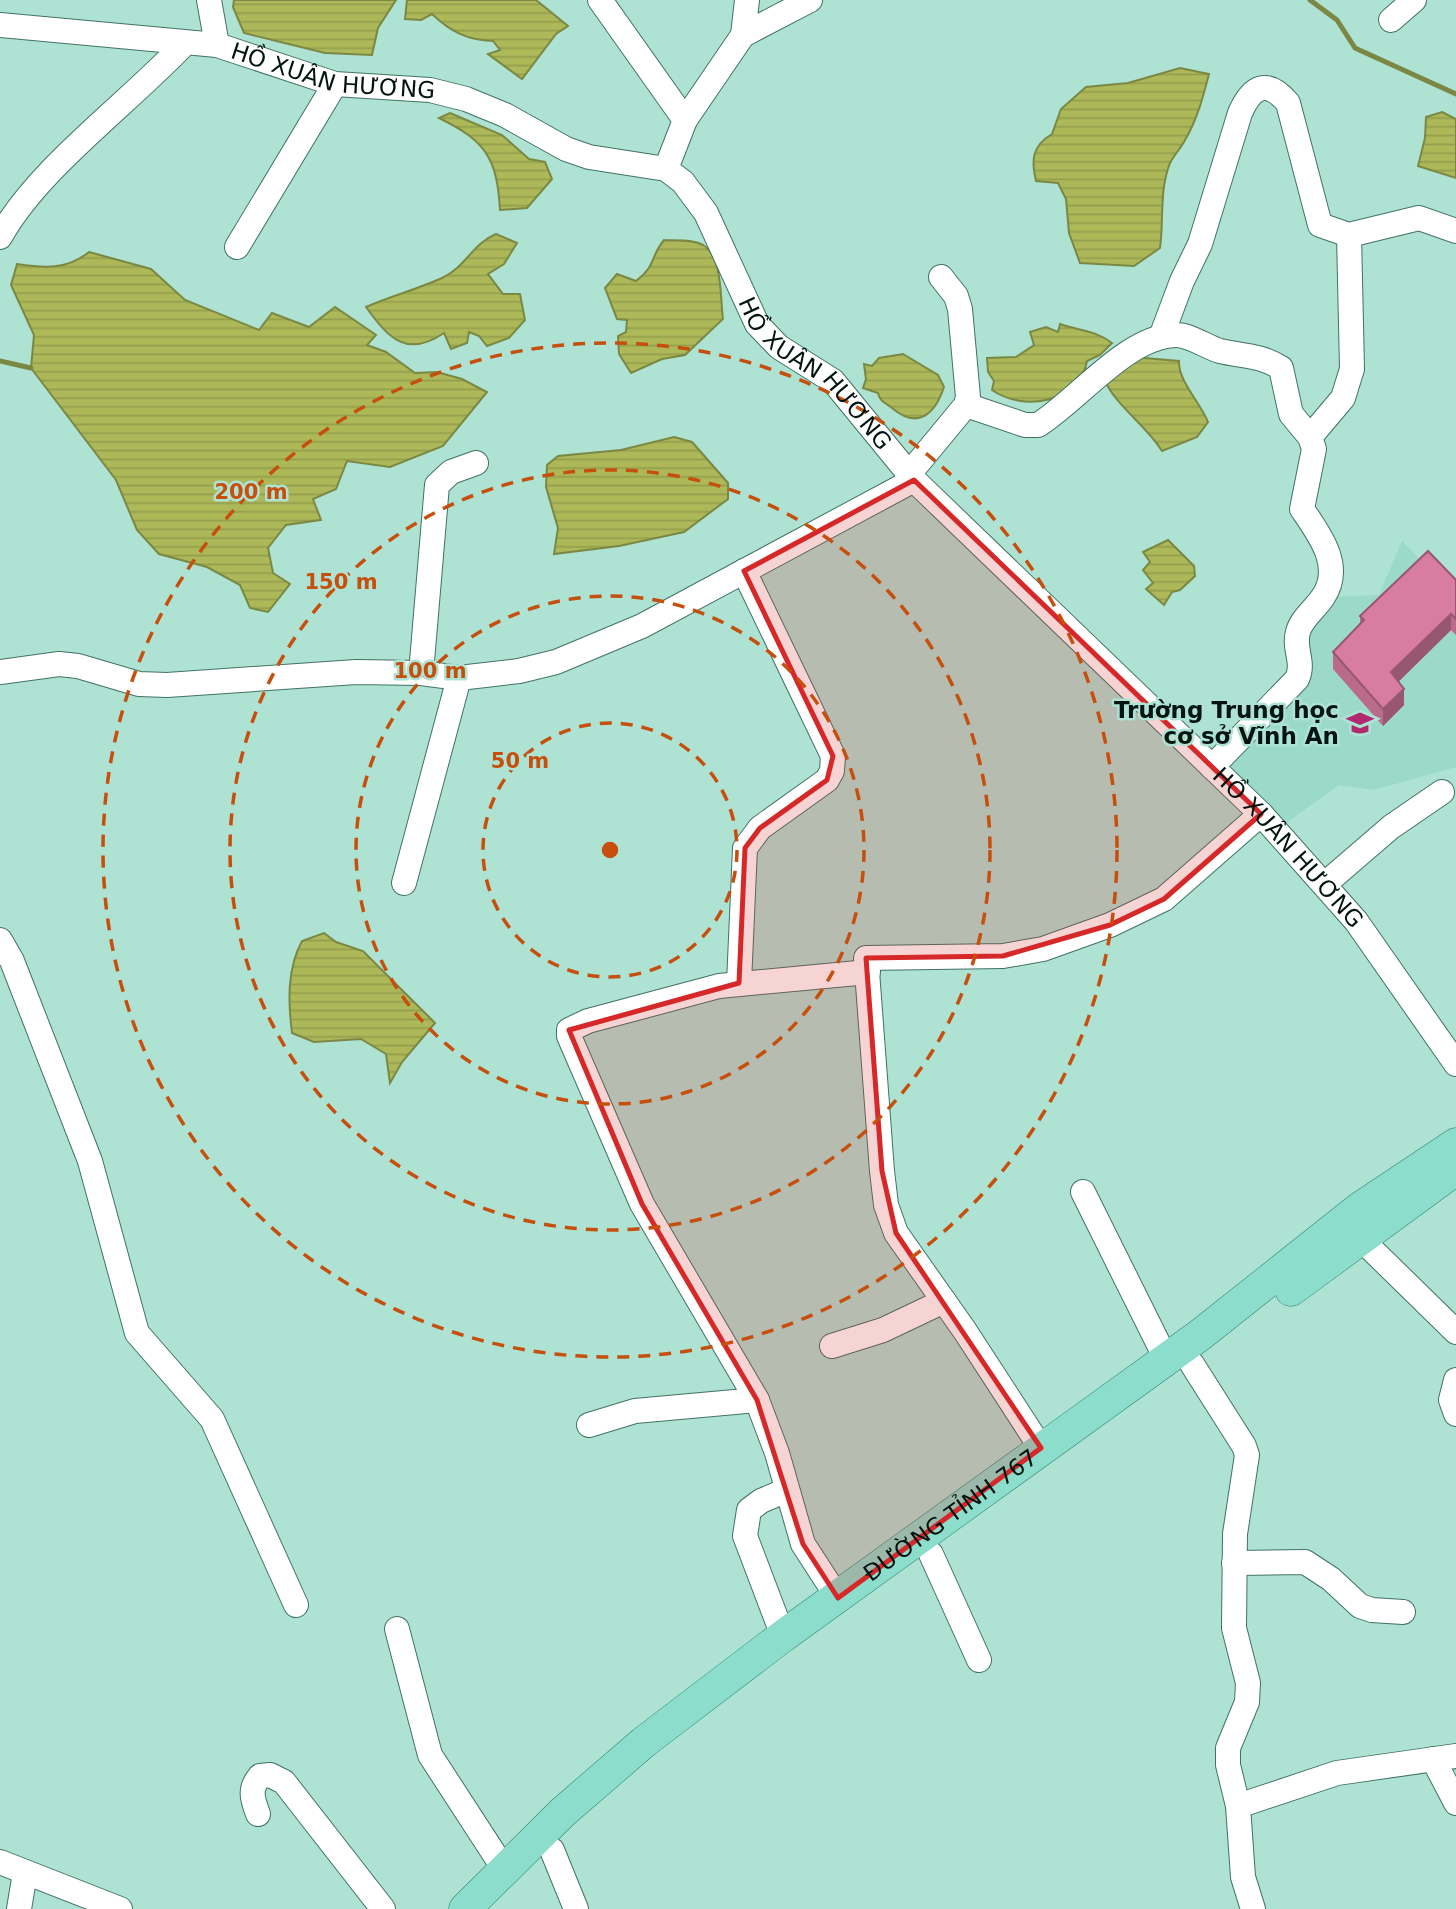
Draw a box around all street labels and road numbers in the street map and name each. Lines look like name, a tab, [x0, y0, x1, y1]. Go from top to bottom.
street label: HỒ XUÂN HƯƠNG	[228, 38, 436, 103]
street label: HỒ XUÂN HƯƠNG	[733, 293, 897, 455]
street label: HỒ XUÂN HƯƠNG	[1208, 762, 1368, 933]
street label: ĐƯỜNG TỈNH 767	[858, 1444, 1042, 1587]

